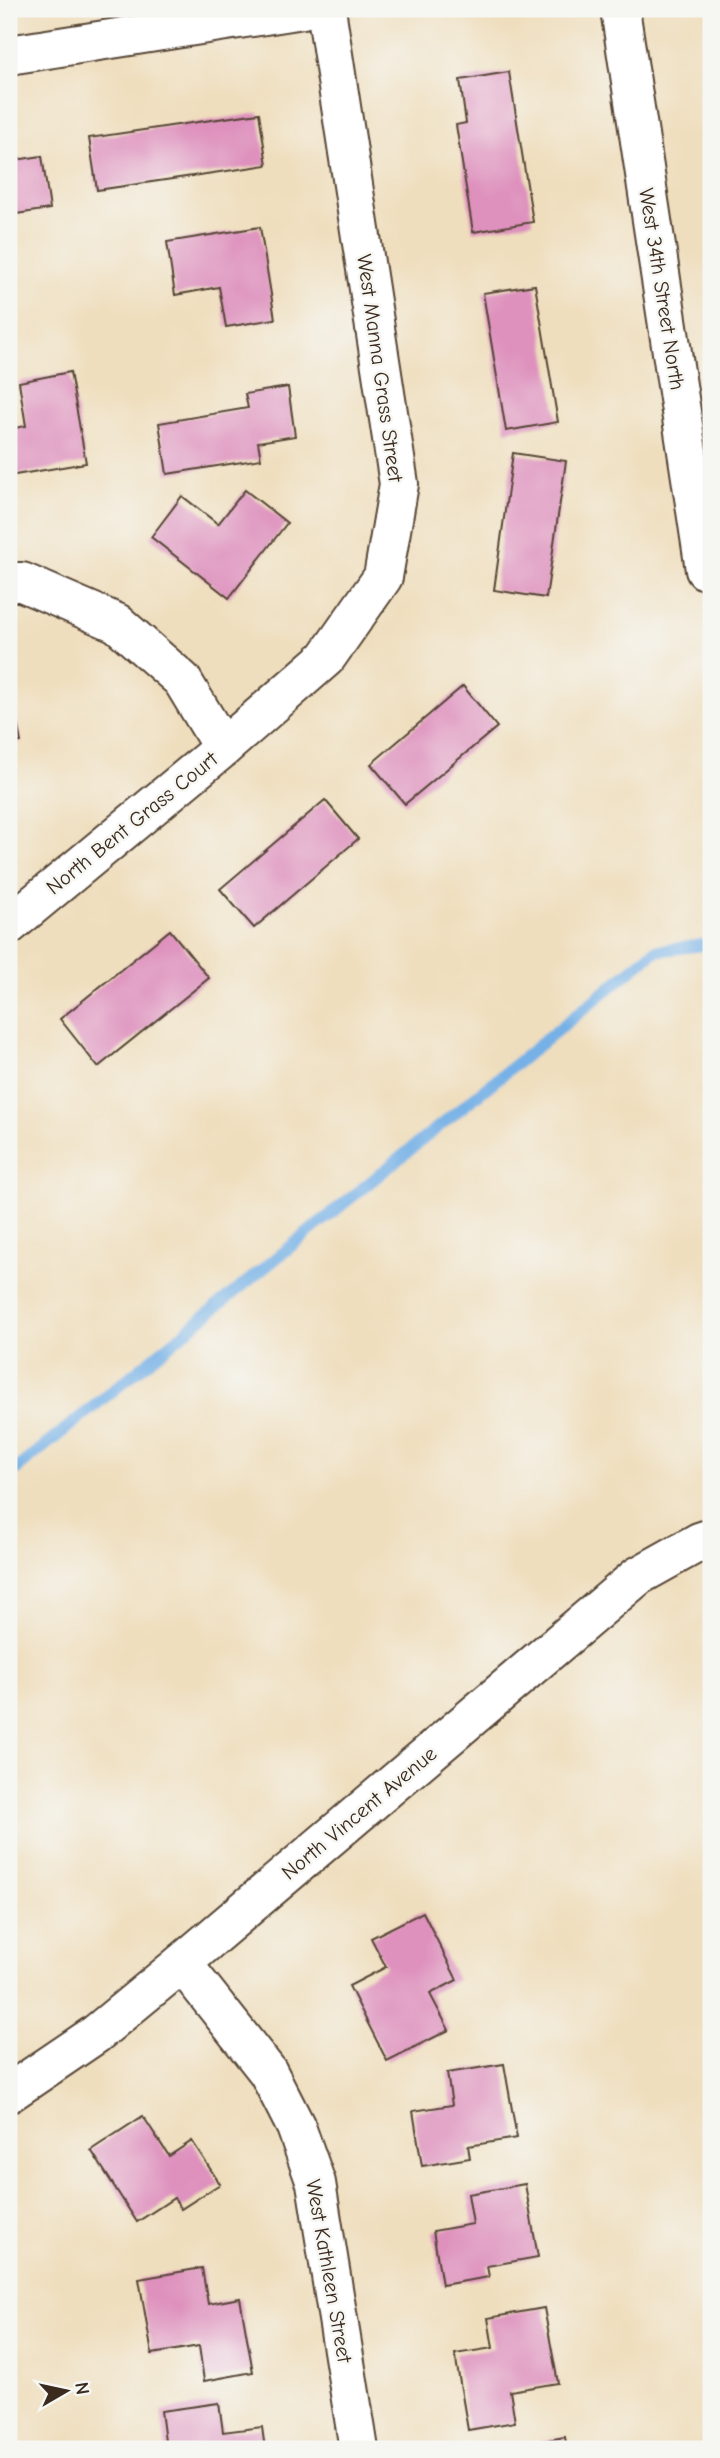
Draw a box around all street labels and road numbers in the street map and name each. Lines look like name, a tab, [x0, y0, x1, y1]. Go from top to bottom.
street label: West 34th Street North	[634, 186, 690, 392]
street label: West Manna Grass Street	[352, 253, 408, 484]
street label: North Bent Grass Court	[42, 746, 223, 899]
street label: North Vincent Avenue	[277, 1741, 441, 1885]
street label: West Kathleen Street	[301, 2177, 357, 2366]

